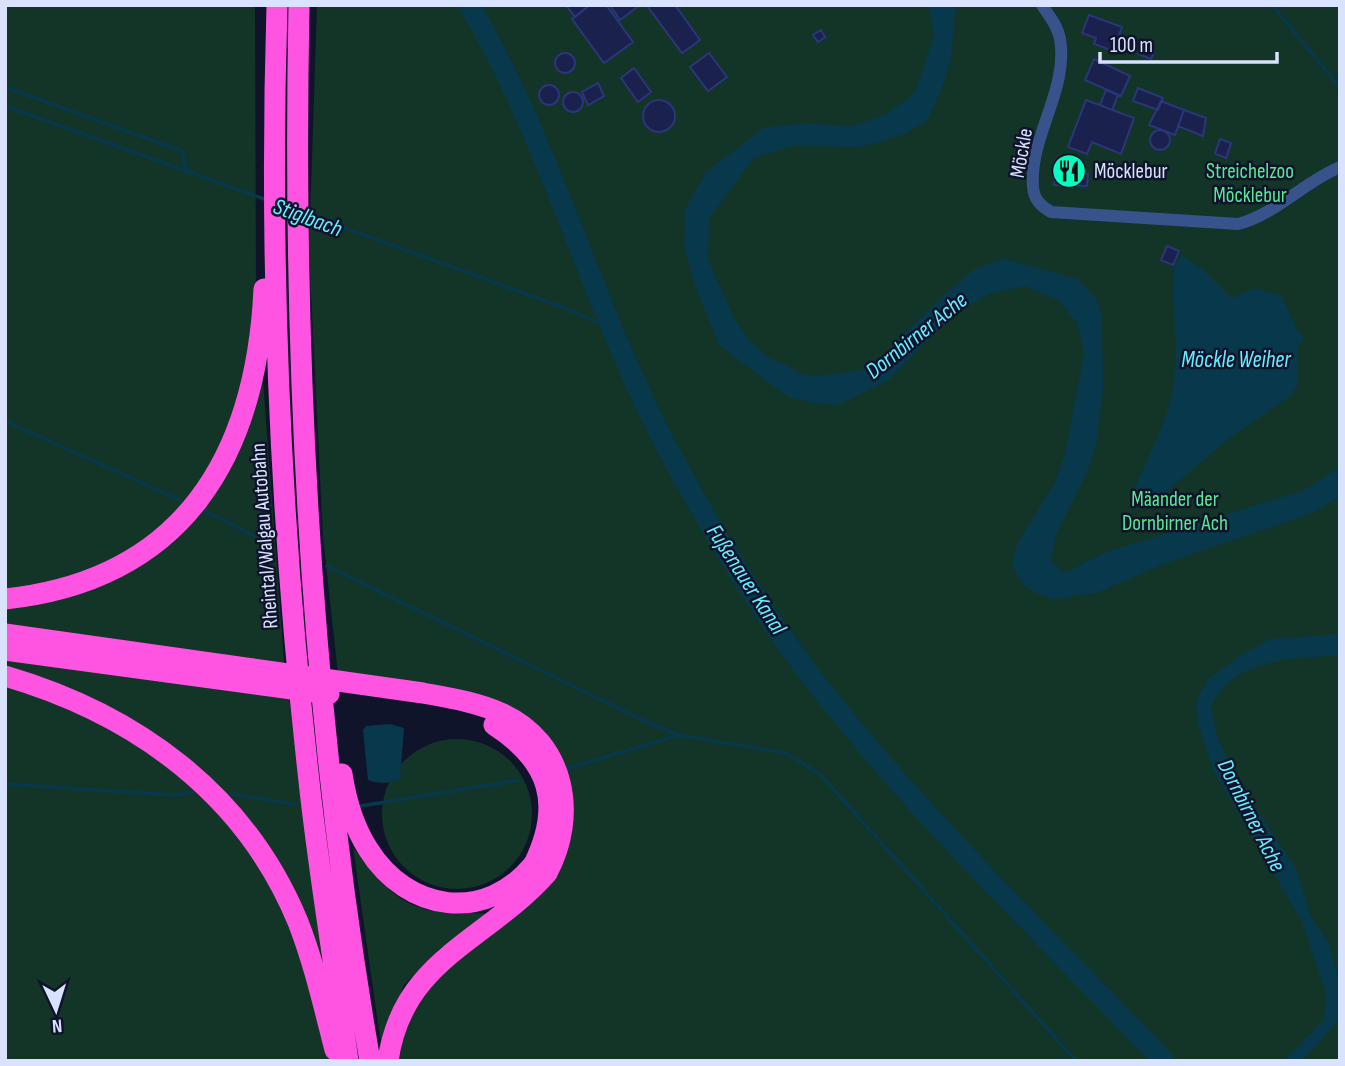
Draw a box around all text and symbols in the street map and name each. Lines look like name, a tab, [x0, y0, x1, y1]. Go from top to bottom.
scale bar	[1100, 21, 1277, 65]
text: 100 m	[1110, 33, 1153, 58]
street label: Möckle	[1005, 126, 1038, 180]
restaurant icon: Möcklebur	[1050, 152, 1088, 190]
place label: Möcklebur	[1094, 159, 1167, 184]
park label: Streichelzoo Möcklebur	[1206, 159, 1294, 208]
water label: Stiglbach	[269, 193, 346, 243]
water label: Dornbirner Ache	[860, 286, 973, 385]
water label: Möckle Weiher	[1181, 346, 1292, 374]
street label: Rheintal/Walgau Autobahn	[246, 442, 283, 630]
park label: Mäander der Dornbirner Ach	[1122, 487, 1228, 536]
water label: Fußenauer Kanal	[700, 519, 793, 641]
water label: Dornbirner Ache	[1211, 754, 1291, 876]
north arrow	[21, 975, 91, 1045]
text: N	[51, 1014, 63, 1037]

